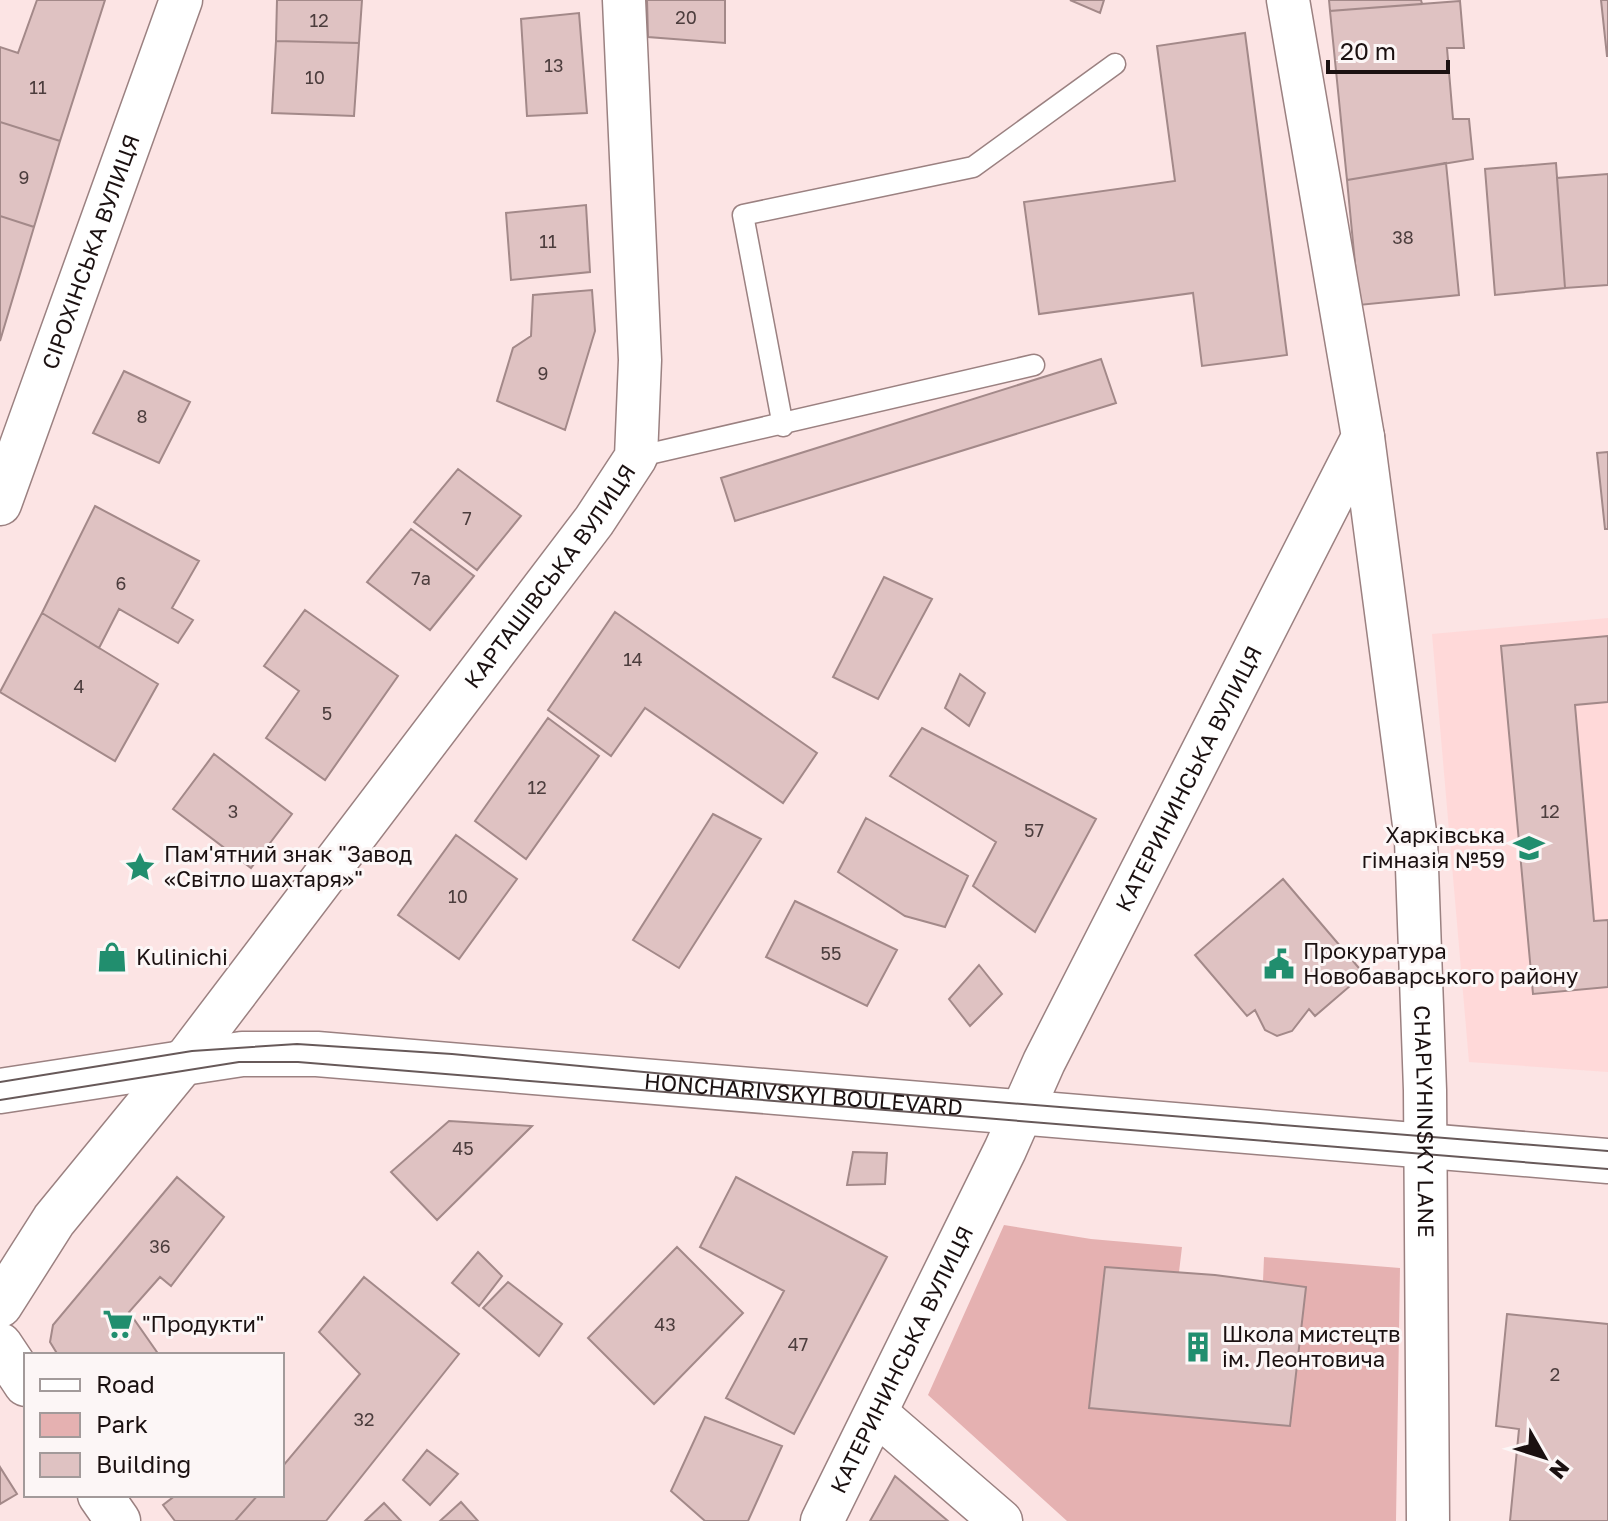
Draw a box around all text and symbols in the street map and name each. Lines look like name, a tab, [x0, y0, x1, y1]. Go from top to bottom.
house number: 20	[675, 6, 697, 28]
house number: 12	[309, 9, 329, 31]
scale bar	[1328, 24, 1448, 74]
text: 20 m	[1340, 36, 1396, 65]
house number: 13	[544, 54, 564, 76]
house number: 10	[305, 66, 325, 88]
house number: 11	[29, 76, 47, 98]
street label: СІРОХІНСЬКА ВУЛИЦЯ	[36, 130, 145, 373]
house number: 9	[19, 166, 29, 188]
house number: 38	[1392, 226, 1414, 248]
house number: 11	[539, 230, 557, 252]
house number: 9	[538, 362, 548, 384]
house number: 8	[137, 405, 147, 427]
street label: КАРТАШІВСЬКА ВУЛИЦЯ	[458, 459, 641, 693]
house number: 7	[462, 507, 472, 529]
house number: 7а	[411, 567, 431, 589]
house number: 6	[116, 572, 126, 594]
street label: КАТЕРИНИНСЬКА ВУЛИЦЯ	[1109, 641, 1267, 916]
house number: 14	[623, 648, 643, 670]
house number: 4	[74, 675, 85, 697]
house number: 5	[322, 702, 332, 724]
house number: 12	[527, 776, 547, 798]
house number: 3	[228, 800, 238, 822]
house number: 12	[1540, 800, 1560, 822]
house number: 57	[1024, 819, 1044, 841]
place label: Харківська гімназія №59	[1362, 821, 1505, 873]
school or university icon: Харківська гімназія №59	[1512, 831, 1546, 865]
place label: Пам'ятний знак "Завод «Світло шахтаря»"	[164, 840, 412, 892]
place icon: Пам'ятний знак "Завод «Світло шахтаря»"	[123, 850, 157, 884]
house number: 10	[448, 885, 468, 907]
place label: Прокуратура Новобаварського району	[1303, 937, 1578, 989]
shop icon: Kulinichi	[95, 940, 129, 974]
house number: 55	[821, 942, 841, 964]
place label: Kulinichi	[136, 943, 228, 970]
public building icon: Прокуратура Новобаварського району	[1262, 947, 1296, 981]
street label: CHAPLYHINSKY LANE	[1409, 1005, 1440, 1238]
street label: HONCHARIVSKYI BOULEVARD	[643, 1067, 964, 1120]
house number: 45	[452, 1137, 474, 1159]
street label: КАТЕРИНИНСЬКА ВУЛИЦЯ	[824, 1221, 978, 1497]
house number: 36	[149, 1235, 171, 1257]
supermarket icon: "Продукти"	[101, 1307, 135, 1341]
place label: "Продукти"	[142, 1310, 264, 1337]
house number: 43	[654, 1313, 676, 1335]
place label: Школа мистецтв ім. Леонтовича	[1222, 1320, 1401, 1372]
building icon: Школа мистецтв ім. Леонтовича	[1181, 1330, 1215, 1364]
house number: 47	[788, 1333, 808, 1355]
legend	[24, 1353, 284, 1497]
house number: 2	[1550, 1363, 1560, 1385]
text: Road	[96, 1369, 155, 1398]
house number: 32	[354, 1408, 374, 1430]
text: Park	[96, 1409, 148, 1438]
north arrow	[1504, 1417, 1584, 1497]
text: Building	[96, 1449, 191, 1478]
text: N	[1544, 1455, 1576, 1485]

